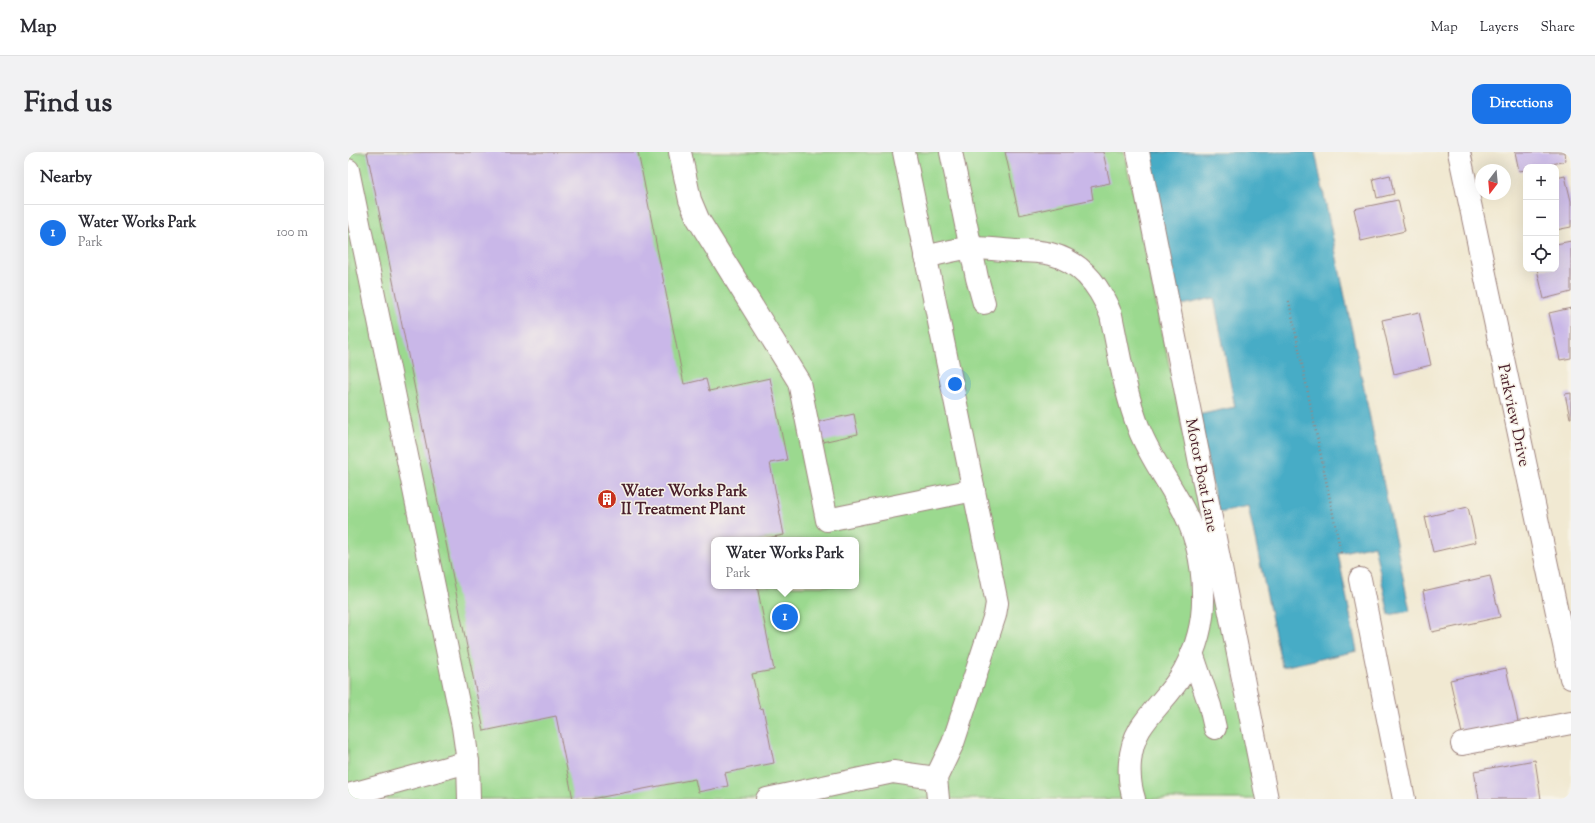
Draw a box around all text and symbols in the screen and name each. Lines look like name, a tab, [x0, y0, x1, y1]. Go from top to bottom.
text: Map	[20, 14, 57, 41]
text: Map	[1431, 18, 1458, 38]
text: Layers	[1480, 18, 1518, 38]
text: Share	[1540, 18, 1575, 38]
text: Find us	[24, 84, 112, 124]
button: Directions	[1472, 84, 1571, 124]
north arrow	[1475, 164, 1511, 200]
map controls	[1523, 164, 1559, 272]
button: +	[1523, 164, 1559, 200]
text: Nearby	[40, 166, 92, 190]
button: −	[1523, 200, 1559, 236]
text: Water Works Park	[78, 213, 196, 234]
text: 1	[51, 224, 55, 242]
text: 100 m	[276, 224, 308, 242]
text: Park	[78, 234, 103, 252]
button: locate	[1523, 236, 1559, 272]
street label: Parkview Drive	[1490, 362, 1535, 469]
your location	[945, 374, 965, 394]
street label: Motor Boat Lane	[1178, 417, 1223, 534]
place label: Water Works Park II Treatment Plant	[621, 481, 748, 522]
building icon: Water Works Park II Treatment Plant	[596, 488, 618, 510]
popup	[711, 537, 859, 589]
text: Water Works Park	[726, 544, 844, 565]
text: Park	[726, 565, 751, 583]
pin: 1	[772, 602, 798, 632]

